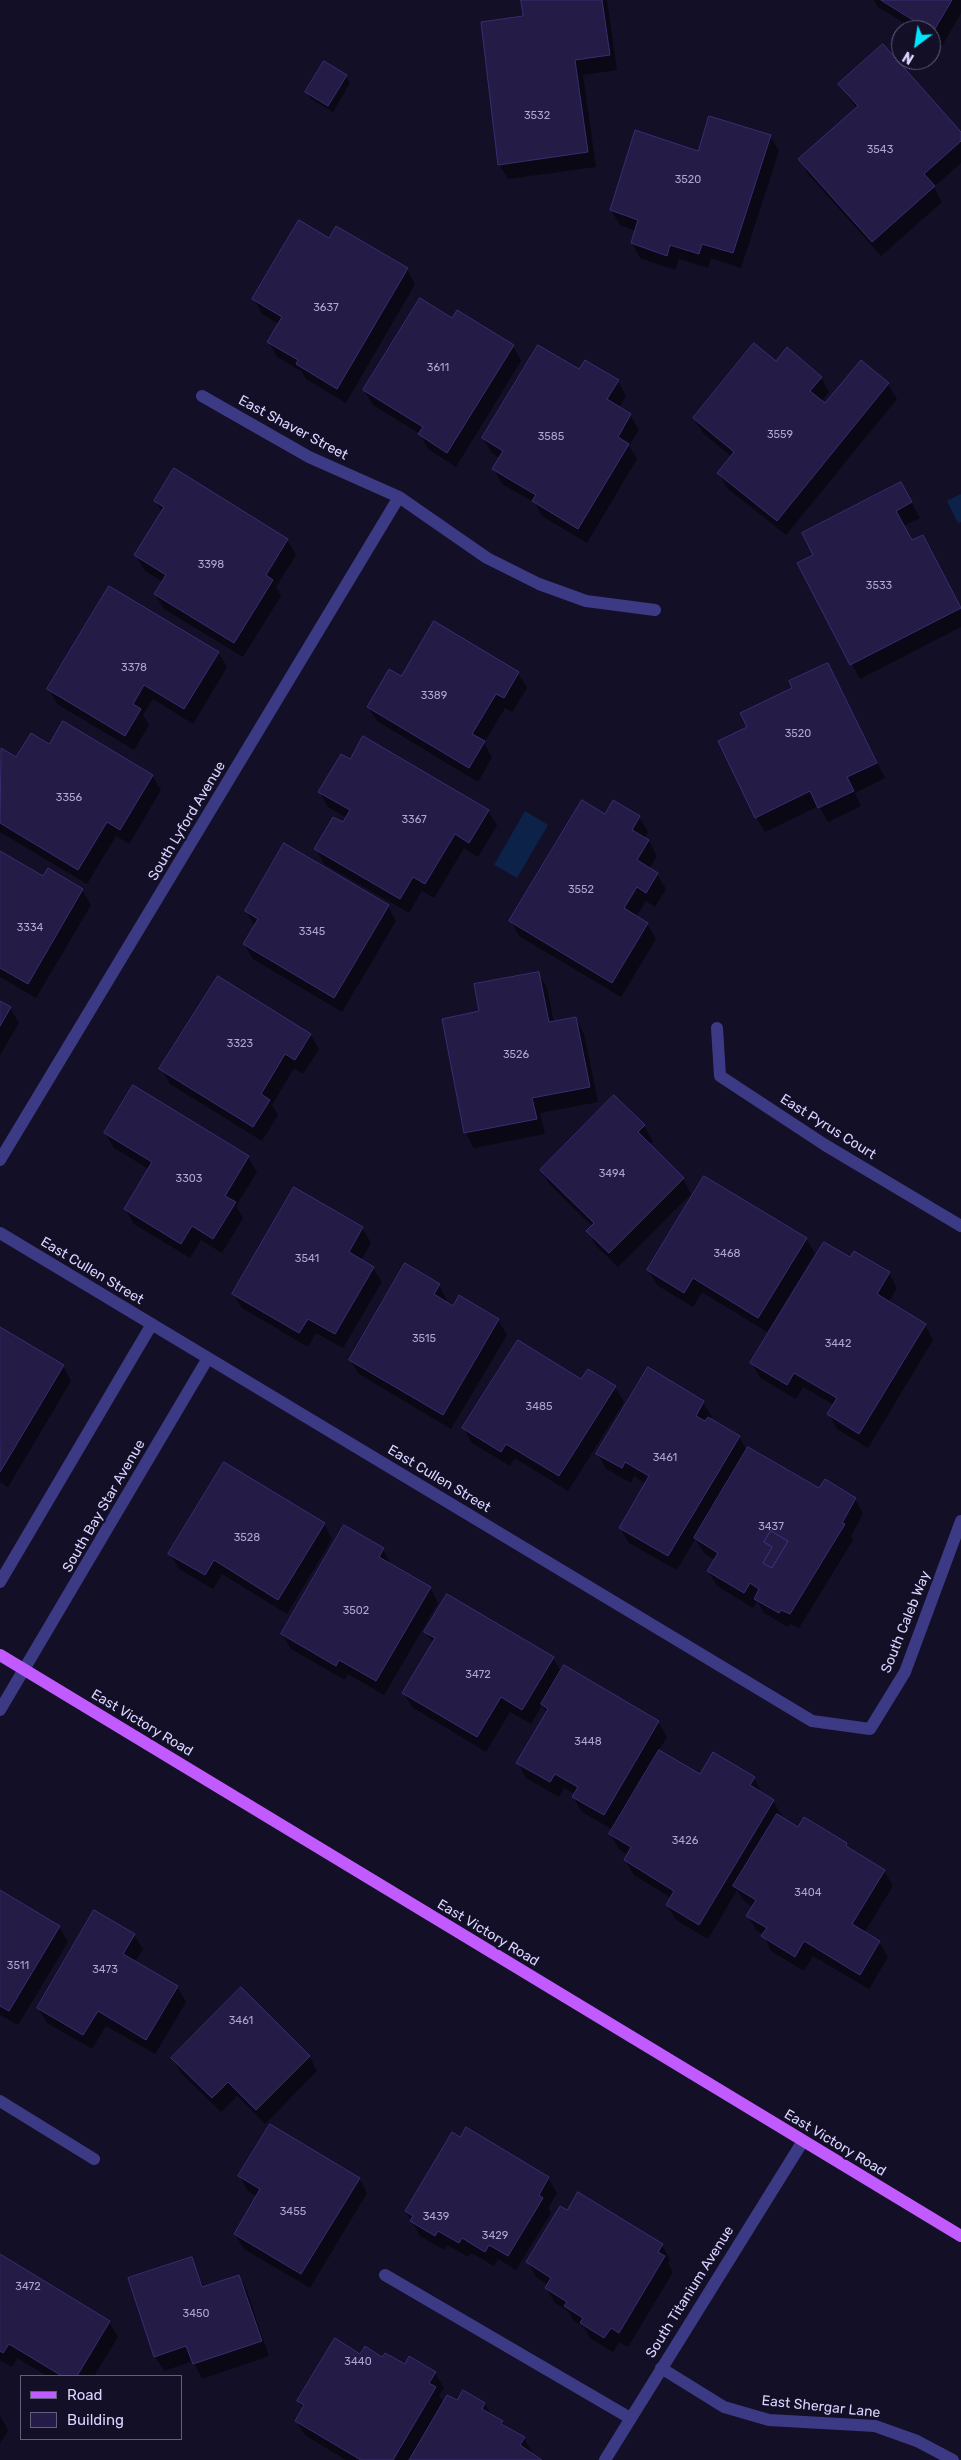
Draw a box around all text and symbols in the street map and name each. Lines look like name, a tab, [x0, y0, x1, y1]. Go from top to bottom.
north arrow	[891, 20, 941, 70]
text: N	[900, 48, 917, 67]
house number: 3532	[524, 109, 550, 123]
house number: 3543	[867, 143, 893, 157]
house number: 3520	[675, 173, 701, 187]
house number: 3637	[313, 301, 339, 315]
house number: 3611	[427, 361, 449, 375]
street label: East Shaver Street	[235, 392, 351, 464]
house number: 3559	[767, 428, 793, 442]
house number: 3585	[538, 430, 564, 444]
house number: 3398	[198, 558, 224, 572]
house number: 3533	[866, 579, 892, 593]
house number: 3378	[121, 661, 147, 675]
house number: 3389	[421, 689, 447, 703]
house number: 3520	[785, 727, 811, 741]
street label: South Lyford Avenue	[145, 758, 229, 884]
house number: 3356	[56, 791, 82, 805]
house number: 3367	[401, 813, 427, 827]
house number: 3552	[568, 883, 594, 897]
house number: 3334	[17, 921, 43, 935]
house number: 3345	[299, 925, 325, 939]
house number: 3323	[227, 1037, 253, 1051]
house number: 3526	[503, 1048, 529, 1062]
street label: East Pyrus Court	[777, 1091, 879, 1163]
house number: 3494	[599, 1167, 625, 1181]
house number: 3303	[176, 1172, 202, 1186]
street label: East Cullen Street	[38, 1234, 146, 1308]
house number: 3468	[713, 1247, 741, 1261]
house number: 3541	[295, 1252, 319, 1266]
house number: 3515	[412, 1332, 436, 1346]
house number: 3442	[825, 1337, 851, 1351]
house number: 3485	[526, 1400, 552, 1414]
street label: South Bay Star Avenue	[59, 1437, 149, 1575]
street label: East Cullen Street	[385, 1442, 493, 1516]
house number: 3461	[653, 1451, 677, 1465]
house number: 3437	[758, 1520, 784, 1534]
house number: 3528	[234, 1531, 260, 1545]
street label: South Caleb Way	[878, 1568, 934, 1676]
house number: 3502	[343, 1604, 369, 1618]
house number: 3472	[465, 1668, 491, 1682]
street label: East Victory Road	[88, 1686, 196, 1760]
house number: 3448	[574, 1735, 602, 1749]
house number: 3426	[672, 1834, 698, 1848]
house number: 3404	[794, 1886, 822, 1900]
street label: East Victory Road	[434, 1896, 542, 1970]
house number: 3511	[7, 1959, 29, 1973]
house number: 3473	[92, 1963, 118, 1977]
house number: 3461	[229, 2014, 253, 2028]
street label: East Victory Road	[781, 2106, 889, 2180]
house number: 3455	[280, 2205, 306, 2219]
house number: 3439	[423, 2210, 449, 2224]
street label: South Titanium Avenue	[642, 2223, 738, 2361]
house number: 3429	[482, 2229, 508, 2243]
house number: 3472	[15, 2280, 41, 2294]
house number: 3450	[183, 2307, 209, 2321]
house number: 3440	[344, 2355, 372, 2369]
legend	[20, 2375, 182, 2440]
text: Road	[67, 2386, 103, 2404]
street label: East Shergar Lane	[761, 2392, 881, 2422]
text: Building	[67, 2411, 124, 2429]

